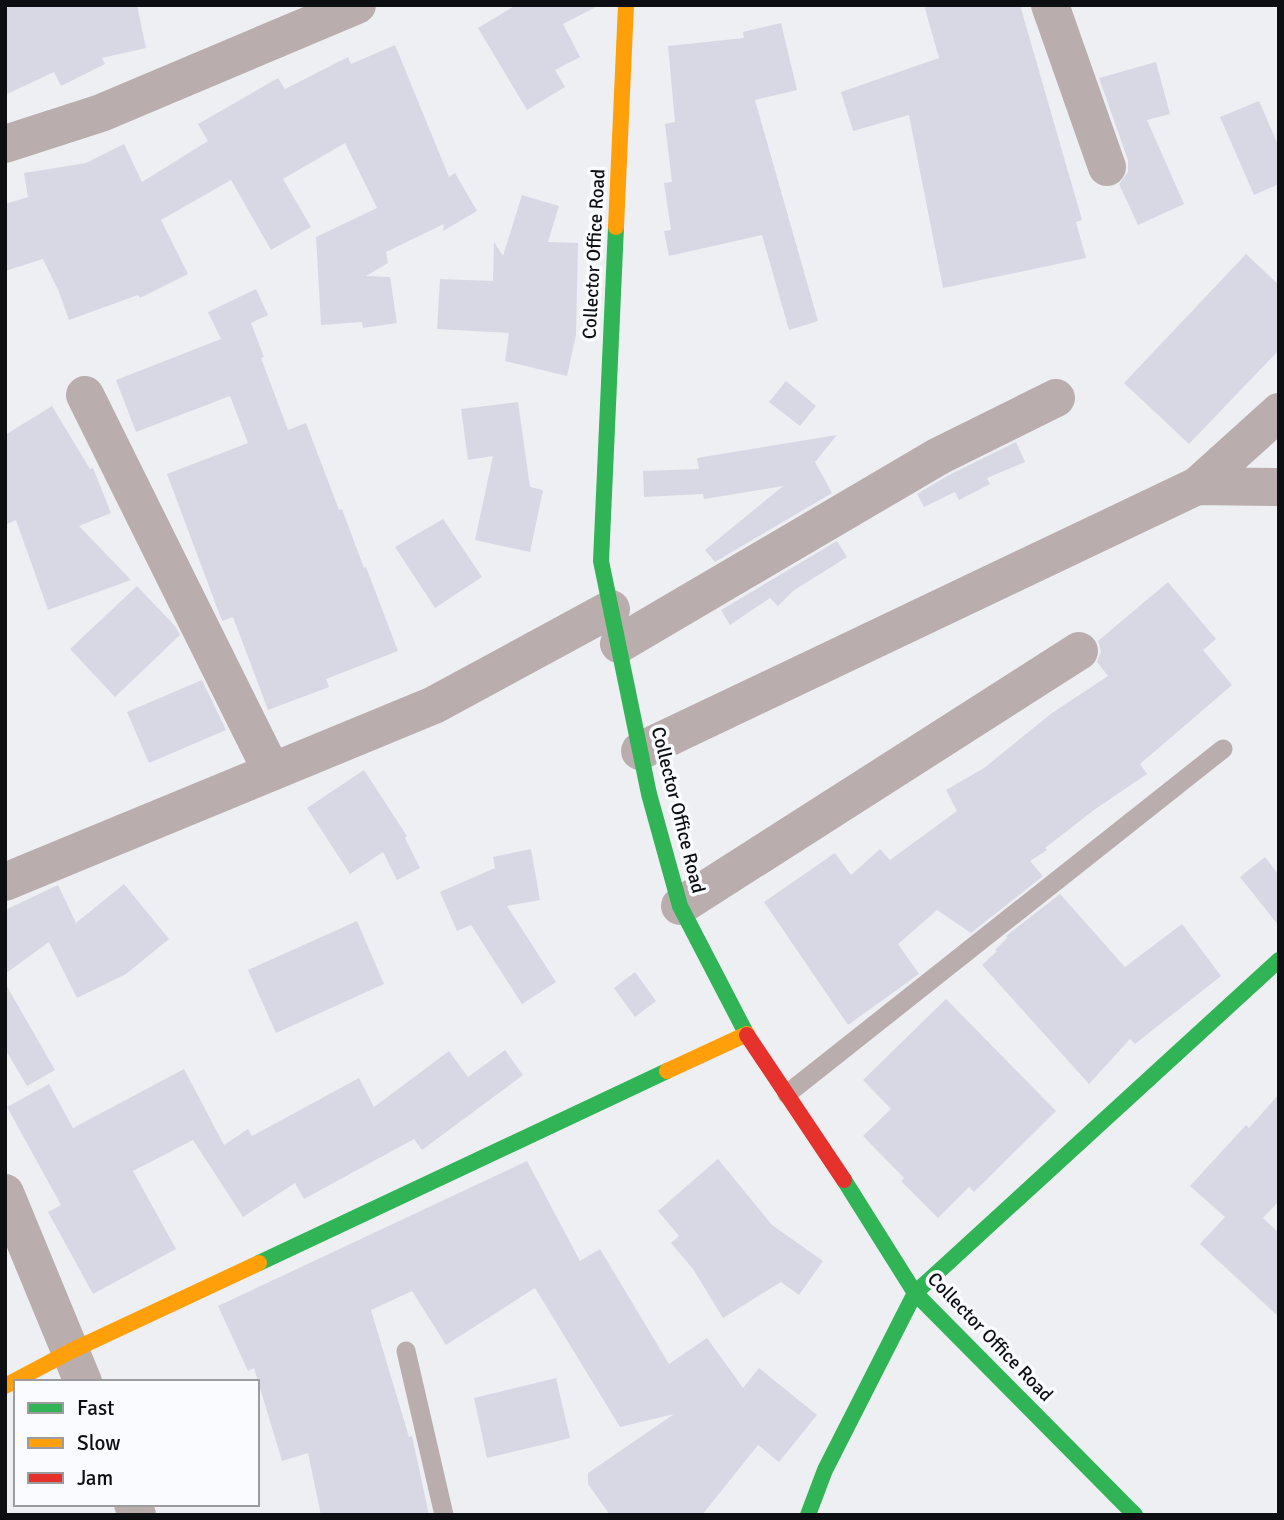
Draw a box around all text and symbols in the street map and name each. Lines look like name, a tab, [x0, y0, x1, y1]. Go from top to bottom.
street label: Collector Office Road	[578, 168, 610, 340]
street label: Collector Office Road	[646, 724, 710, 896]
street label: Collector Office Road	[922, 1267, 1058, 1407]
legend	[14, 1380, 259, 1506]
text: Fast	[77, 1395, 114, 1421]
text: Slow	[77, 1430, 121, 1456]
text: Jam	[77, 1465, 113, 1491]

